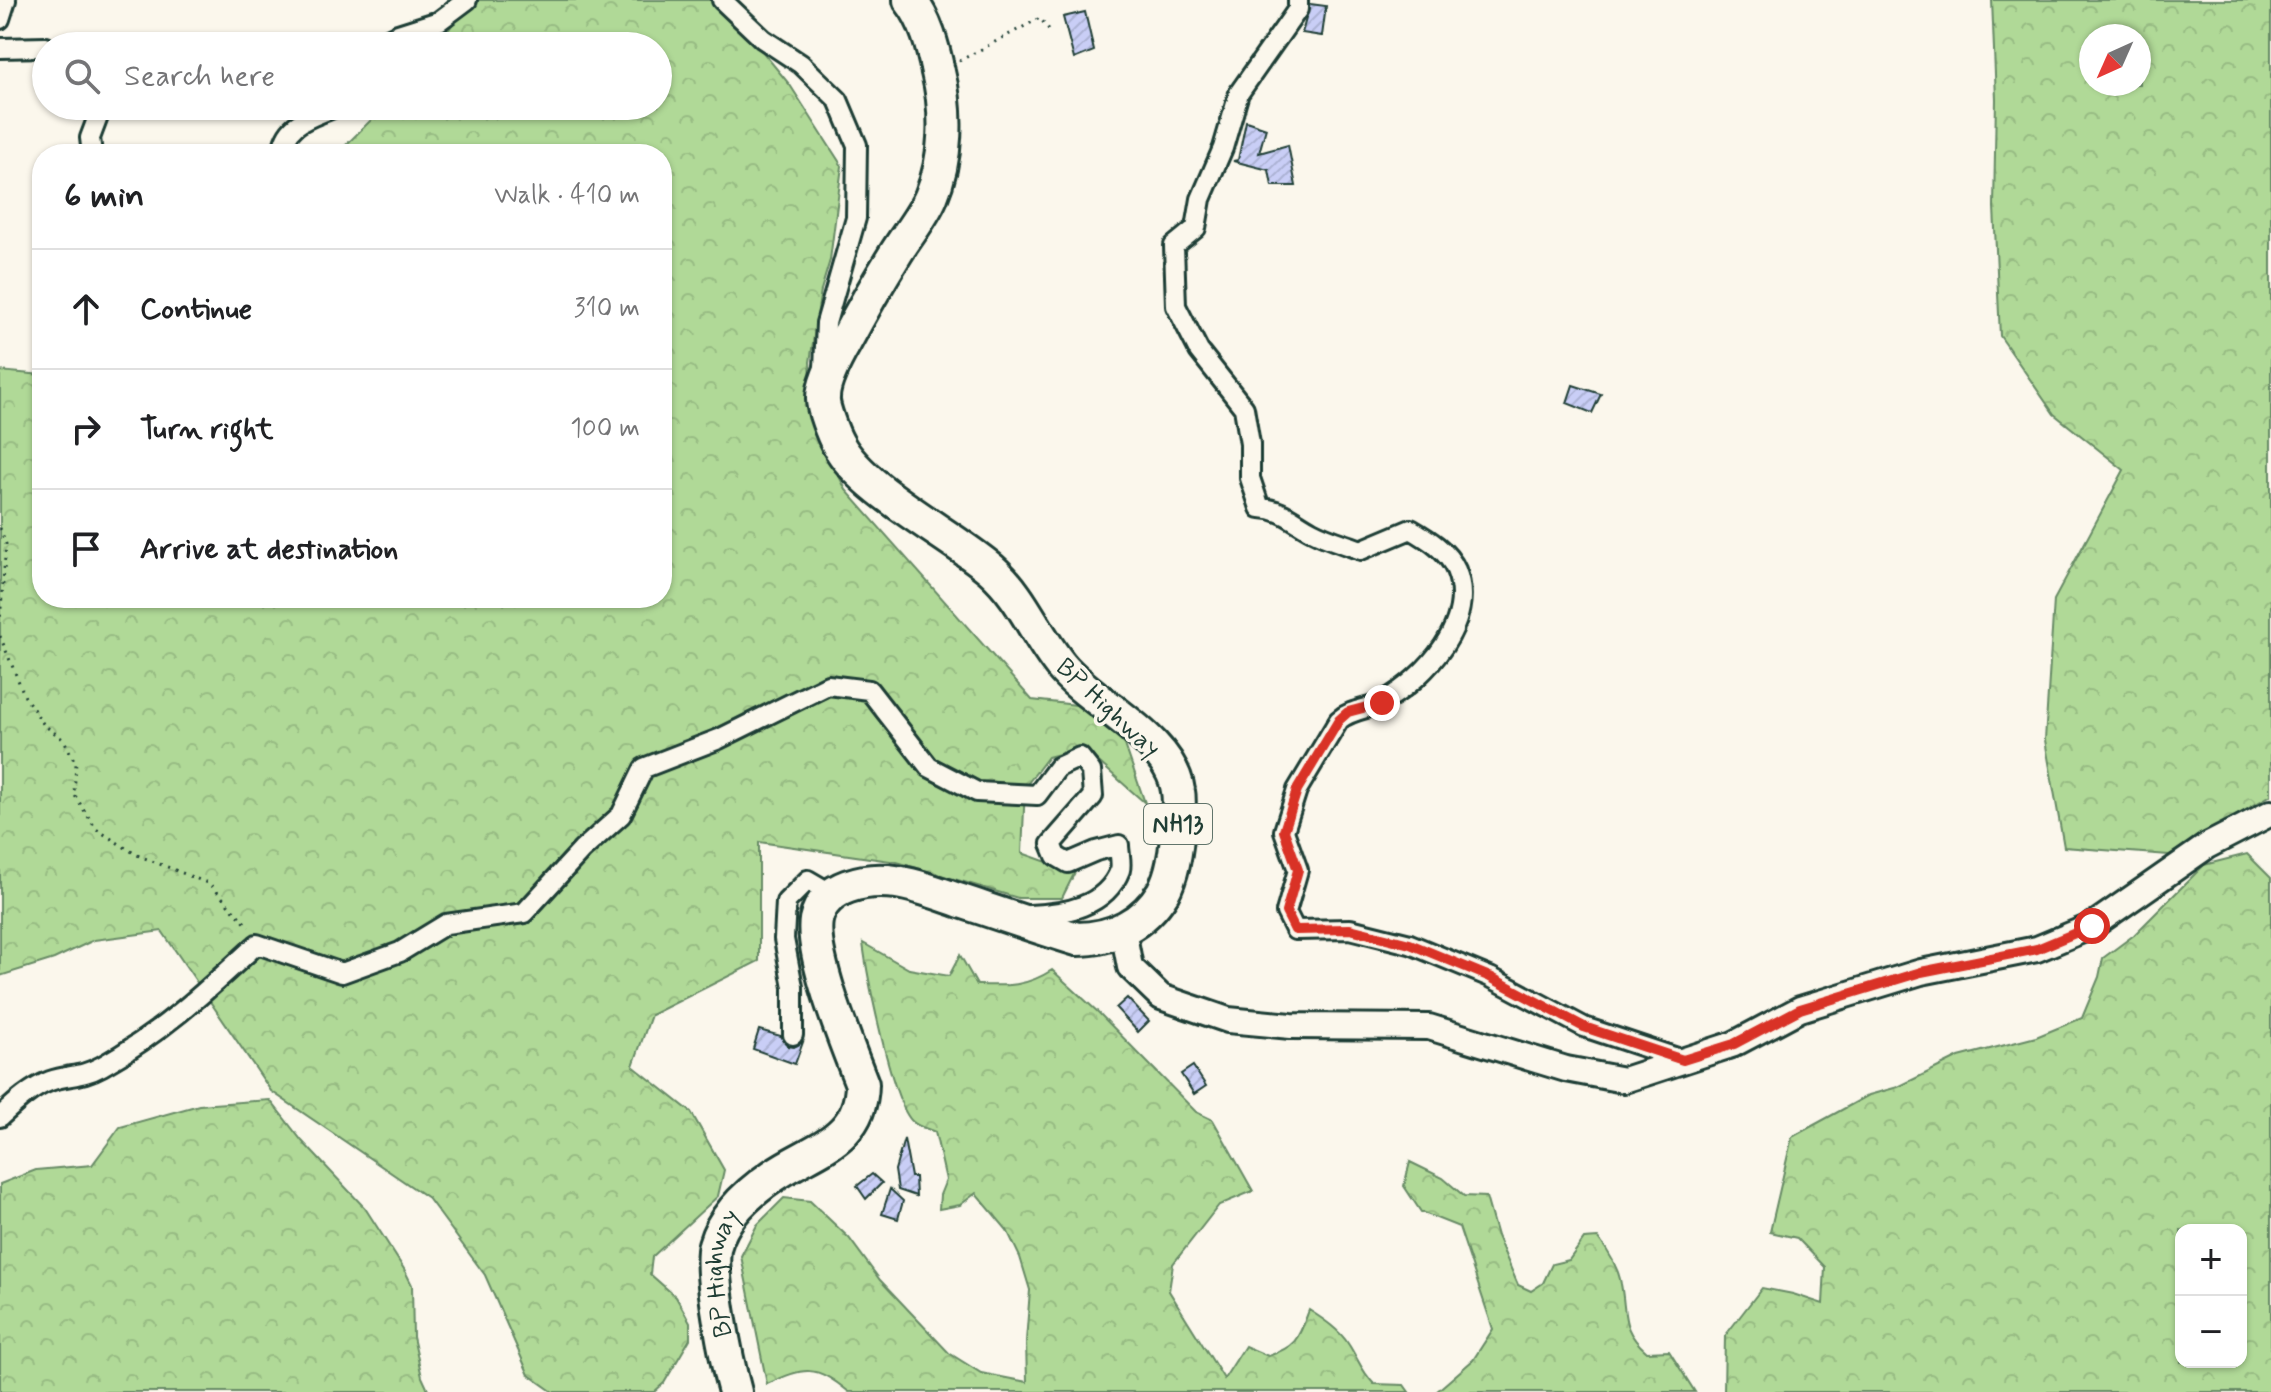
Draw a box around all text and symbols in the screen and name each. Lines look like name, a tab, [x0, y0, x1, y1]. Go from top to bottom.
north arrow	[2079, 24, 2151, 96]
search box	[32, 32, 672, 120]
icon: search	[60, 54, 104, 98]
text: Search here	[124, 57, 275, 96]
text: 6 min	[64, 174, 144, 219]
text: Walk · 410 m	[494, 179, 640, 213]
icon: ahead	[64, 287, 108, 331]
text: Continue	[140, 290, 252, 329]
text: 310 m	[574, 292, 640, 326]
icon: right	[64, 407, 108, 451]
text: Turn right	[140, 410, 273, 449]
text: 100 m	[570, 412, 640, 446]
icon: arrive	[64, 527, 108, 571]
text: Arrive at destination	[140, 530, 398, 569]
street label: BP Highway	[1048, 651, 1167, 766]
route end	[1364, 685, 1400, 721]
road number: NH13	[1144, 804, 1212, 844]
route start	[2074, 908, 2110, 944]
street label: BP Highway	[698, 1202, 748, 1340]
map controls	[2175, 1224, 2247, 1368]
button: +	[2175, 1224, 2247, 1296]
button: −	[2175, 1296, 2247, 1368]

